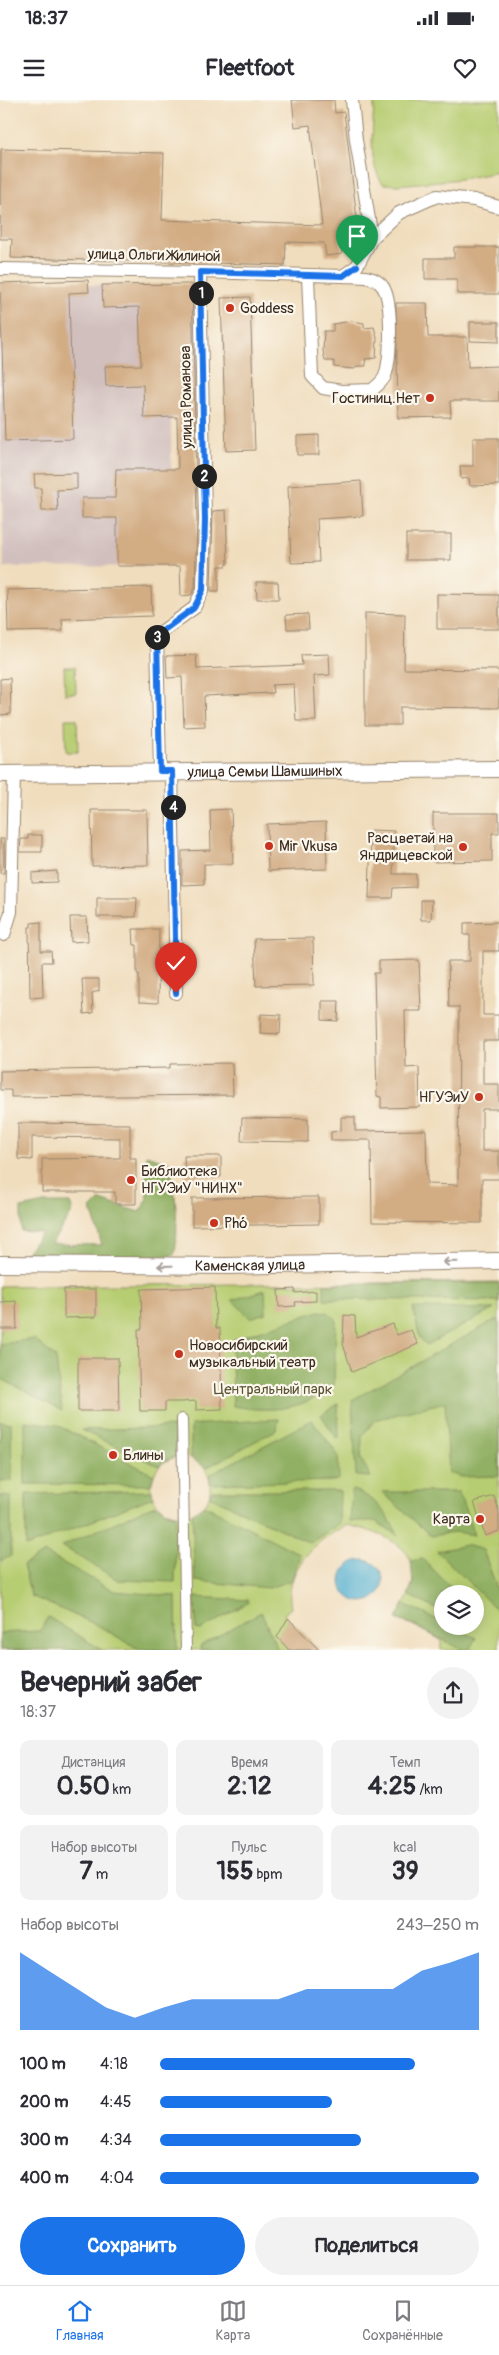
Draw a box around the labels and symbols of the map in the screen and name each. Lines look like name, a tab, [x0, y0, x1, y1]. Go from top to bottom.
pin	[336, 215, 378, 266]
street label: улица Ольги Жилиной	[86, 245, 221, 266]
pin: 1	[188, 280, 214, 306]
place label: Goddess	[240, 299, 294, 318]
marker: Goddess	[224, 302, 236, 314]
street label: улица Романова	[176, 345, 197, 450]
place label: Гостиниц.Нет	[332, 389, 420, 408]
marker: Гостиниц.Нет	[424, 392, 436, 404]
pin: 2	[192, 464, 216, 488]
pin: 3	[144, 624, 170, 650]
street label: улица Семьи Шамшиных	[186, 762, 343, 782]
pin: 4	[160, 794, 186, 820]
place label: Расцветай на Яндрицевской	[359, 829, 453, 865]
place label: Mir Vkusa	[279, 837, 338, 856]
marker: Mir Vkusa	[263, 840, 275, 852]
marker: Расцветай на Яндрицевской	[457, 841, 469, 853]
pin	[155, 942, 197, 993]
place label: НГУЭиУ	[419, 1088, 469, 1107]
marker: НГУЭиУ	[473, 1091, 485, 1103]
place label: Библиотека НГУЭиУ "НИНХ"	[141, 1162, 243, 1198]
marker: Библиотека НГУЭиУ "НИНХ"	[125, 1174, 137, 1186]
place label: Phó	[224, 1214, 248, 1233]
marker: Phó	[208, 1217, 220, 1229]
street label: Каменская улица	[195, 1256, 305, 1276]
one-way arrow	[443, 1257, 459, 1267]
one-way arrow	[158, 1261, 174, 1271]
place label: Новосибирский музыкальный театр	[189, 1336, 316, 1372]
marker: Новосибирский музыкальный театр	[173, 1348, 185, 1360]
park label: Центральный парк	[214, 1380, 333, 1399]
place label: Блины	[123, 1446, 164, 1465]
marker: Блины	[107, 1449, 119, 1461]
place label: Карта	[433, 1510, 470, 1529]
marker: Карта	[474, 1513, 486, 1525]

